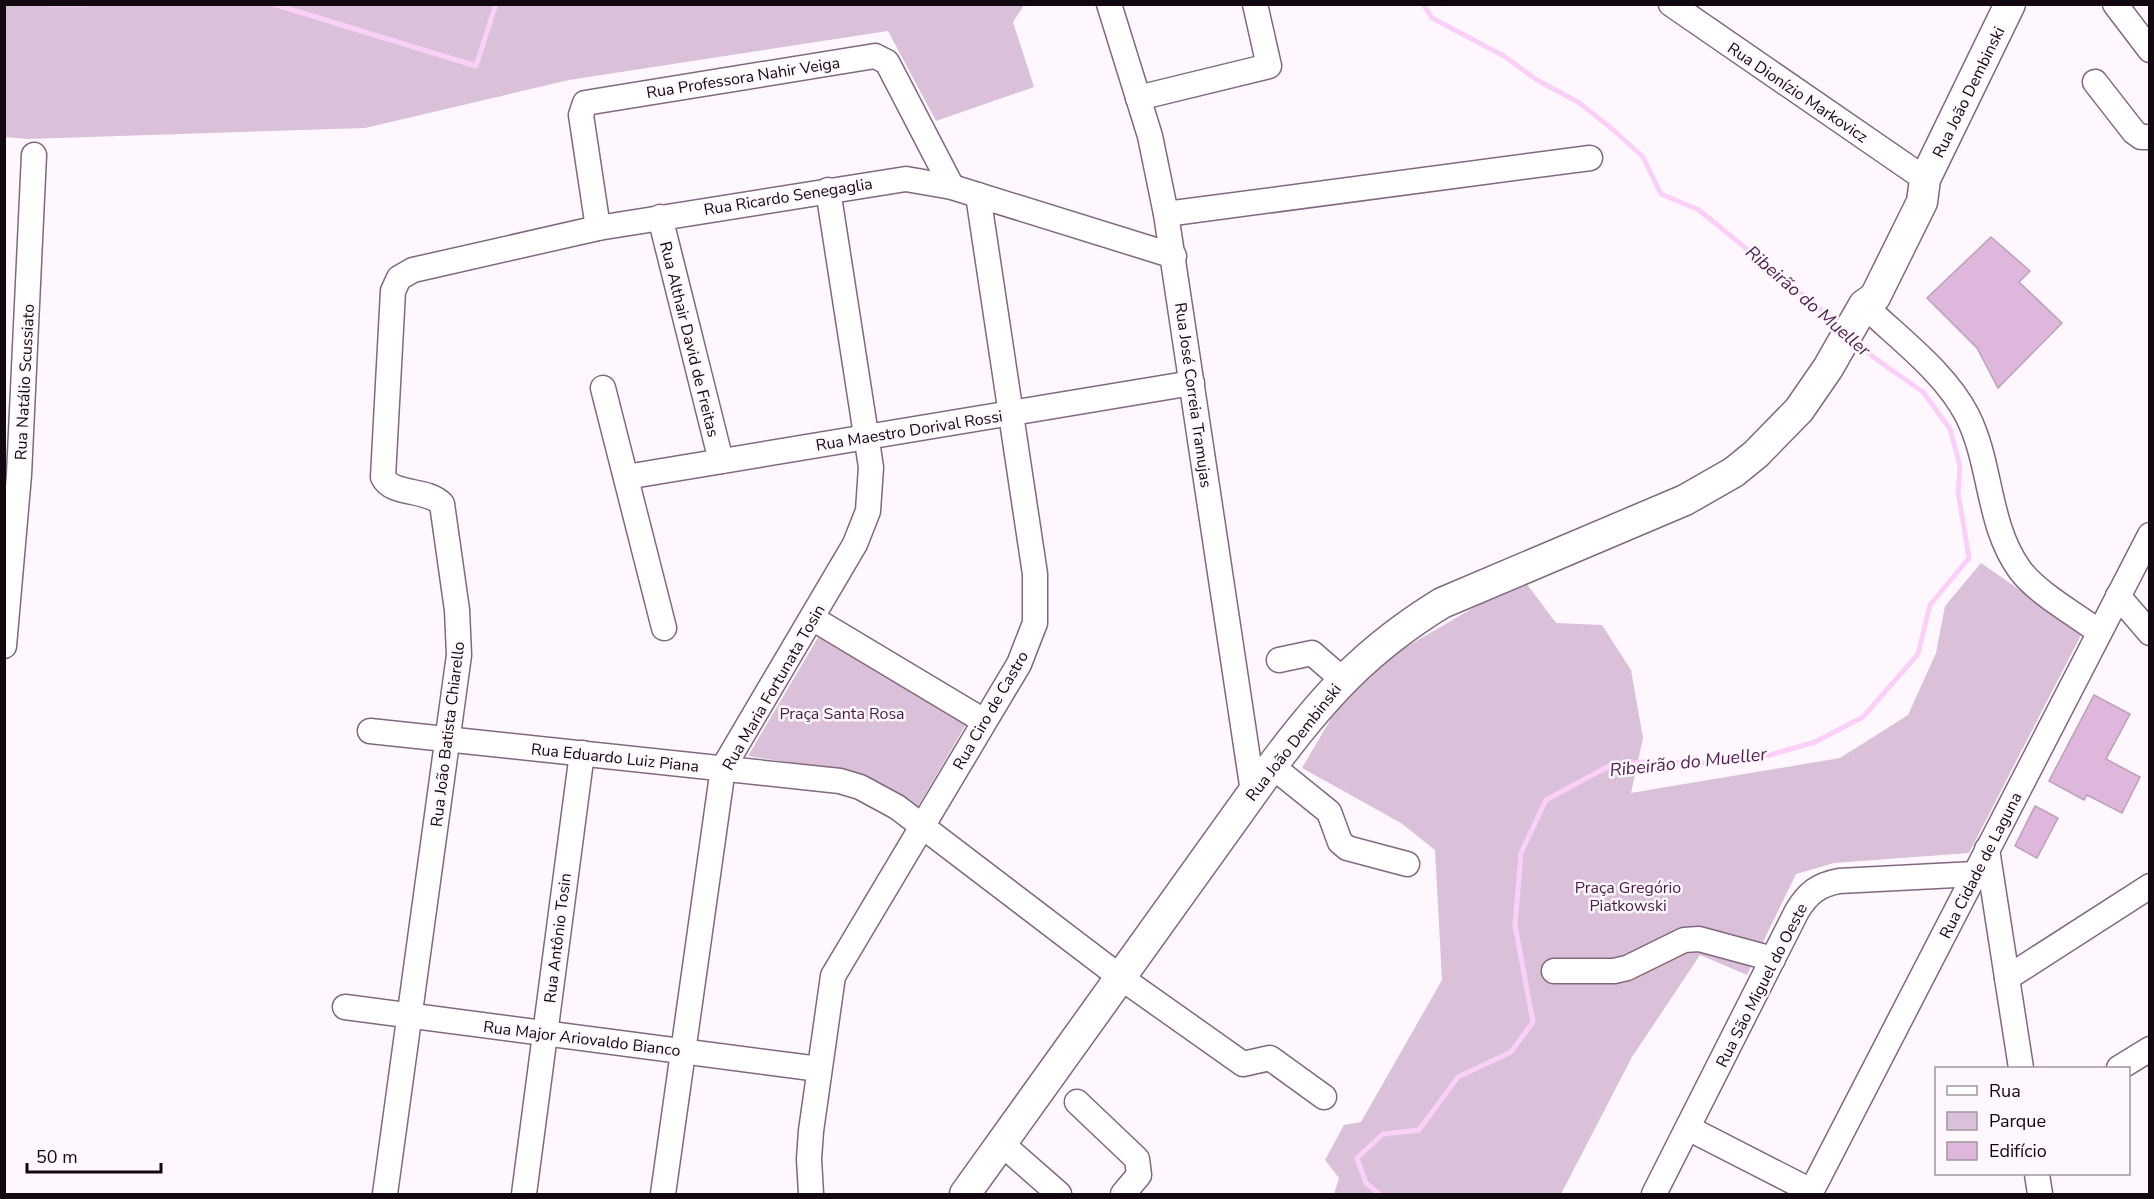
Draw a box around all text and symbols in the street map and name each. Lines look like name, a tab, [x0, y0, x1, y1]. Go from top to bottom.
street label: Rua João Dembinski	[1928, 23, 2010, 162]
street label: Rua Dionízio Markovicz	[1723, 38, 1872, 148]
street label: Rua Professora Nahir Veiga	[645, 52, 842, 104]
street label: Rua Ricardo Senegaglia	[702, 173, 874, 221]
street label: Rua Althair David de Freitas	[654, 239, 724, 439]
water label: Ribeirão do Mueller	[1741, 240, 1876, 362]
street label: Rua José Correia Tramujas	[1169, 301, 1217, 489]
street label: Rua Natálio Scussiato	[10, 303, 40, 461]
street label: Rua Maestro Dorival Rossi	[814, 405, 1004, 457]
street label: Rua Maria Fortunata Tosin	[717, 601, 830, 774]
street label: Rua João Batista Chiarello	[426, 640, 470, 828]
street label: Rua Ciro de Castro	[948, 647, 1034, 774]
street label: Rua João Dembinski	[1241, 679, 1347, 806]
park label: Praça Santa Rosa	[779, 703, 905, 725]
street label: Rua Eduardo Luiz Piana	[530, 738, 700, 778]
water label: Ribeirão do Mueller	[1608, 742, 1768, 782]
street label: Rua Cidade de Laguna	[1934, 788, 2027, 942]
street label: Rua Antônio Tosin	[539, 872, 577, 1005]
park label: Praça Gregório Piatkowski	[1575, 877, 1681, 917]
street label: Rua São Miguel do Oeste	[1711, 900, 1813, 1071]
street label: Rua Major Ariovaldo Bianco	[482, 1016, 682, 1062]
legend	[1935, 1067, 2130, 1175]
text: Rua	[1989, 1079, 2021, 1103]
text: Parque	[1989, 1109, 2046, 1133]
scale bar	[27, 1136, 160, 1174]
text: Edifício	[1989, 1139, 2047, 1163]
text: 50 m	[36, 1145, 78, 1169]

